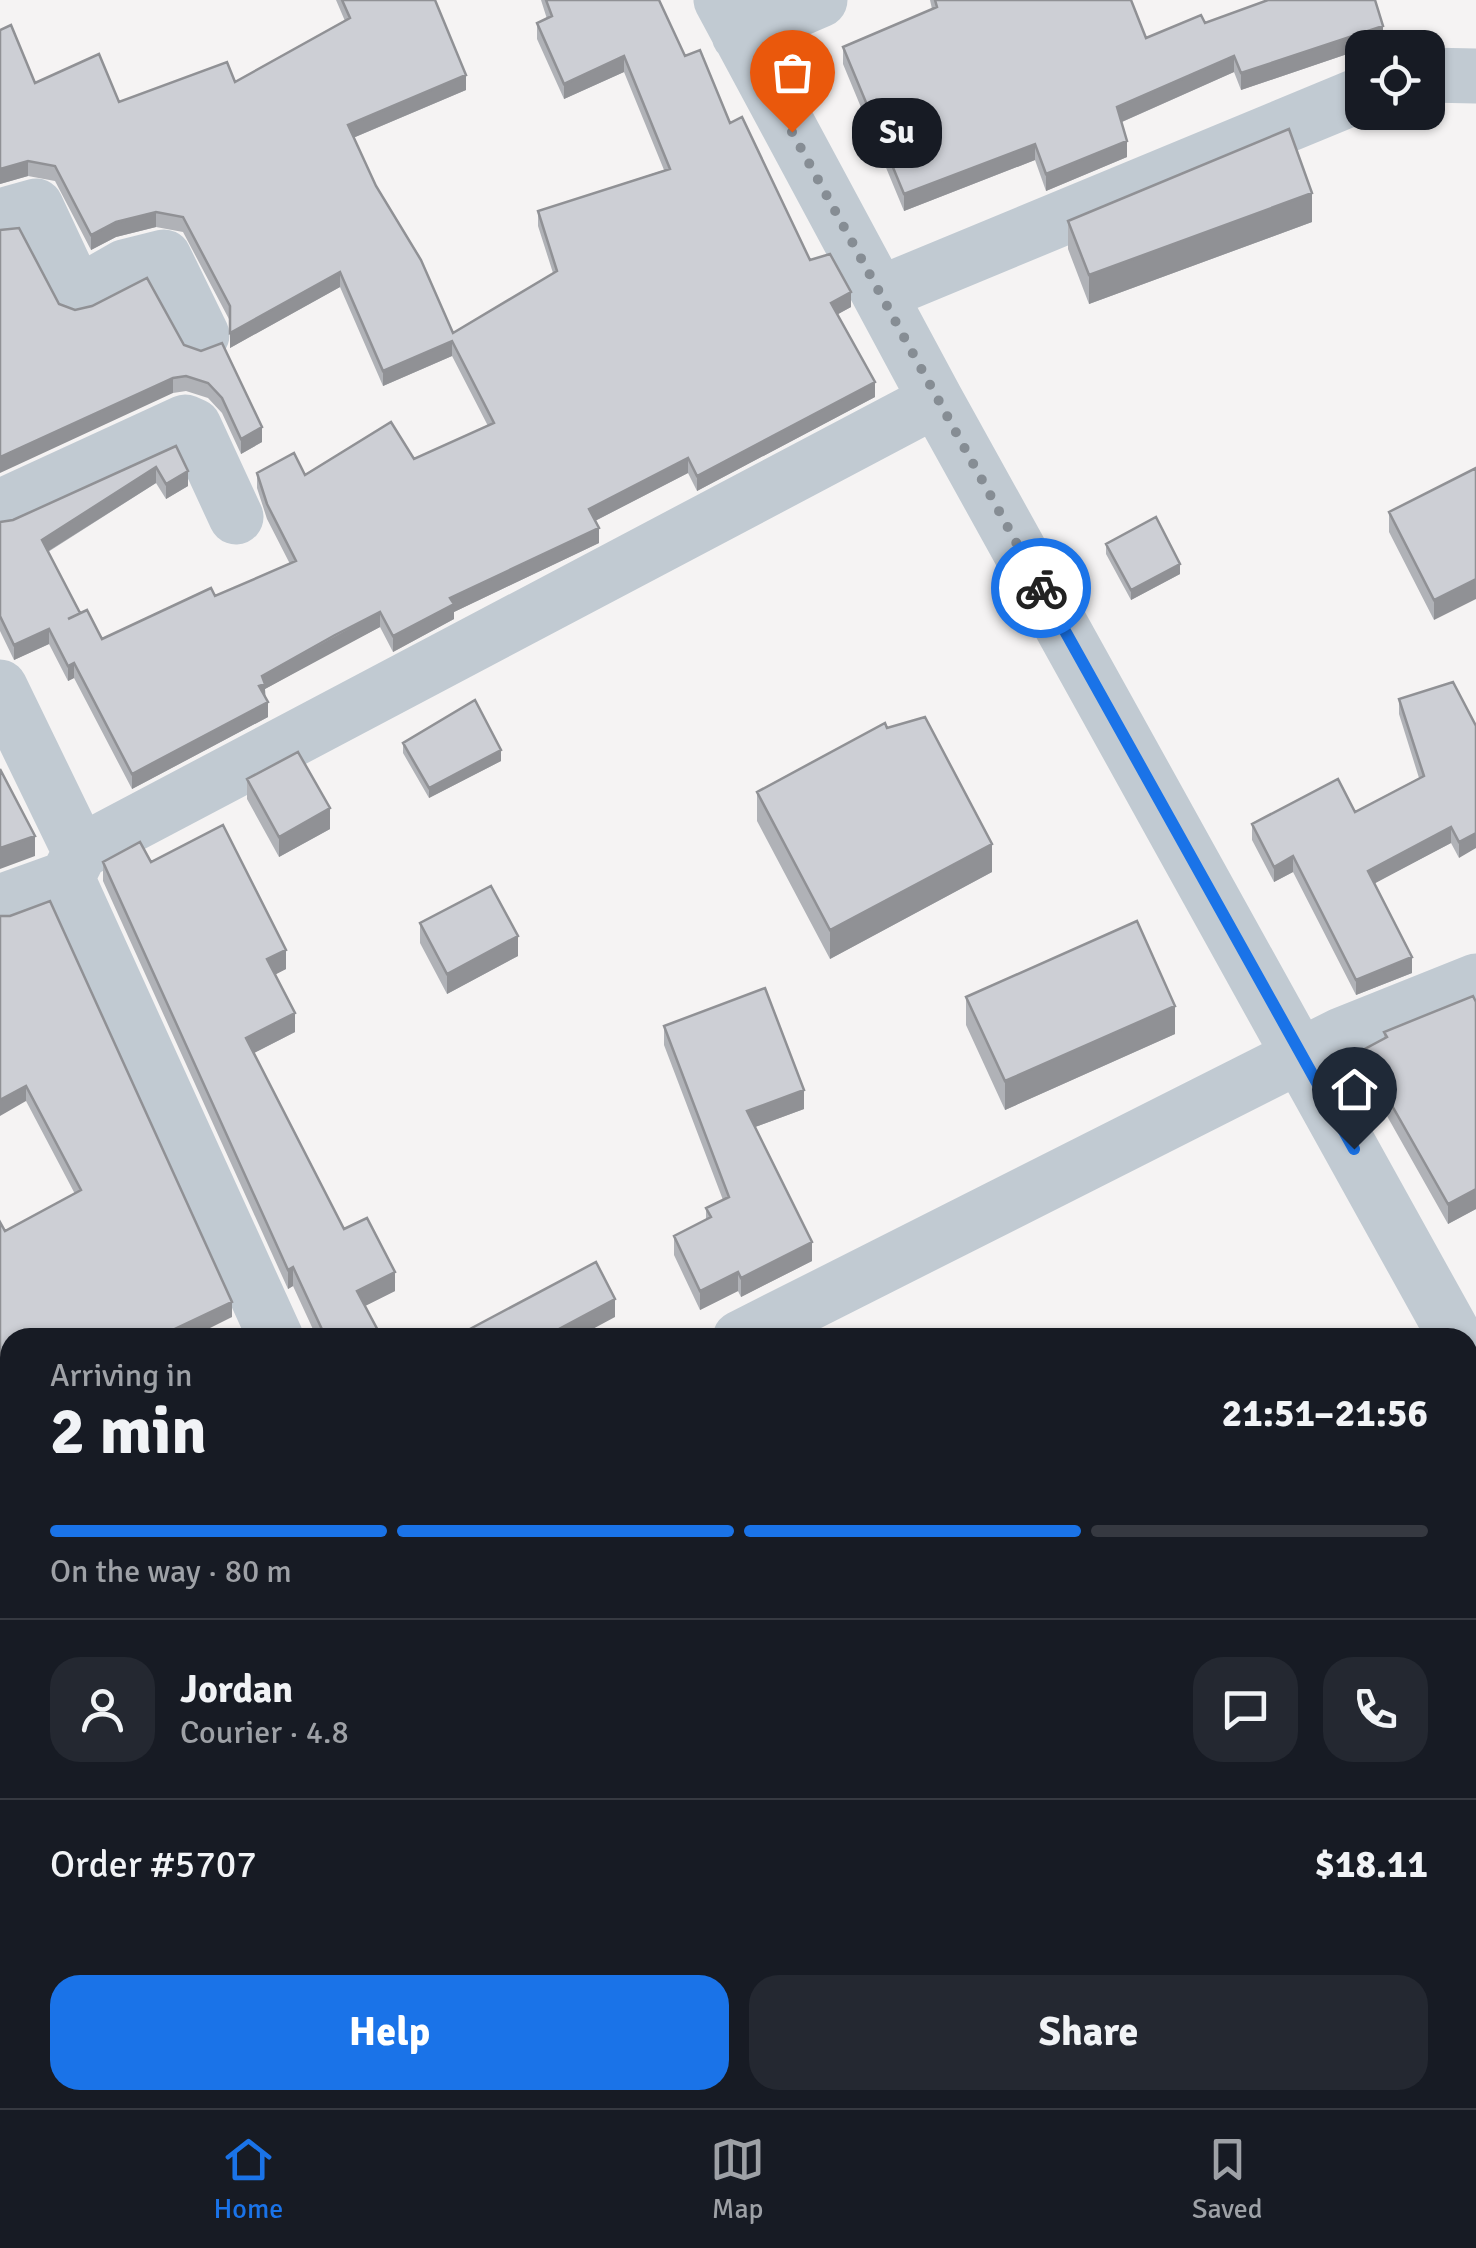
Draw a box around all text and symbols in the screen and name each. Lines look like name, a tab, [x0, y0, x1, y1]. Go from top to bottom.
pin	[750, 30, 835, 133]
map controls	[1345, 30, 1445, 130]
button: locate	[1345, 30, 1445, 130]
icon: bag	[765, 45, 820, 100]
callout: Su	[852, 97, 942, 167]
text: Su	[879, 113, 915, 152]
courier	[991, 538, 1091, 638]
icon: bike	[1014, 561, 1069, 616]
pin	[1312, 1047, 1397, 1150]
icon: home	[1327, 1062, 1382, 1117]
text: Arriving in	[50, 1356, 192, 1395]
text: 21:51–21:56	[1222, 1390, 1428, 1437]
text: 2 min	[50, 1392, 207, 1472]
text: On the way · 80 m	[50, 1552, 292, 1591]
button: person	[50, 1657, 155, 1762]
button: chat	[1193, 1657, 1298, 1762]
button: phone	[1323, 1657, 1428, 1762]
text: Jordan	[180, 1666, 293, 1713]
text: Courier · 4.8	[180, 1713, 349, 1752]
text: Order #5707	[50, 1841, 257, 1888]
text: $18.11	[1315, 1841, 1428, 1888]
button: Help	[50, 1975, 729, 2090]
button: Share	[749, 1975, 1428, 2090]
tab: Home	[213, 2132, 283, 2226]
tab: Map	[710, 2132, 765, 2226]
tab: Saved	[1192, 2132, 1263, 2226]

